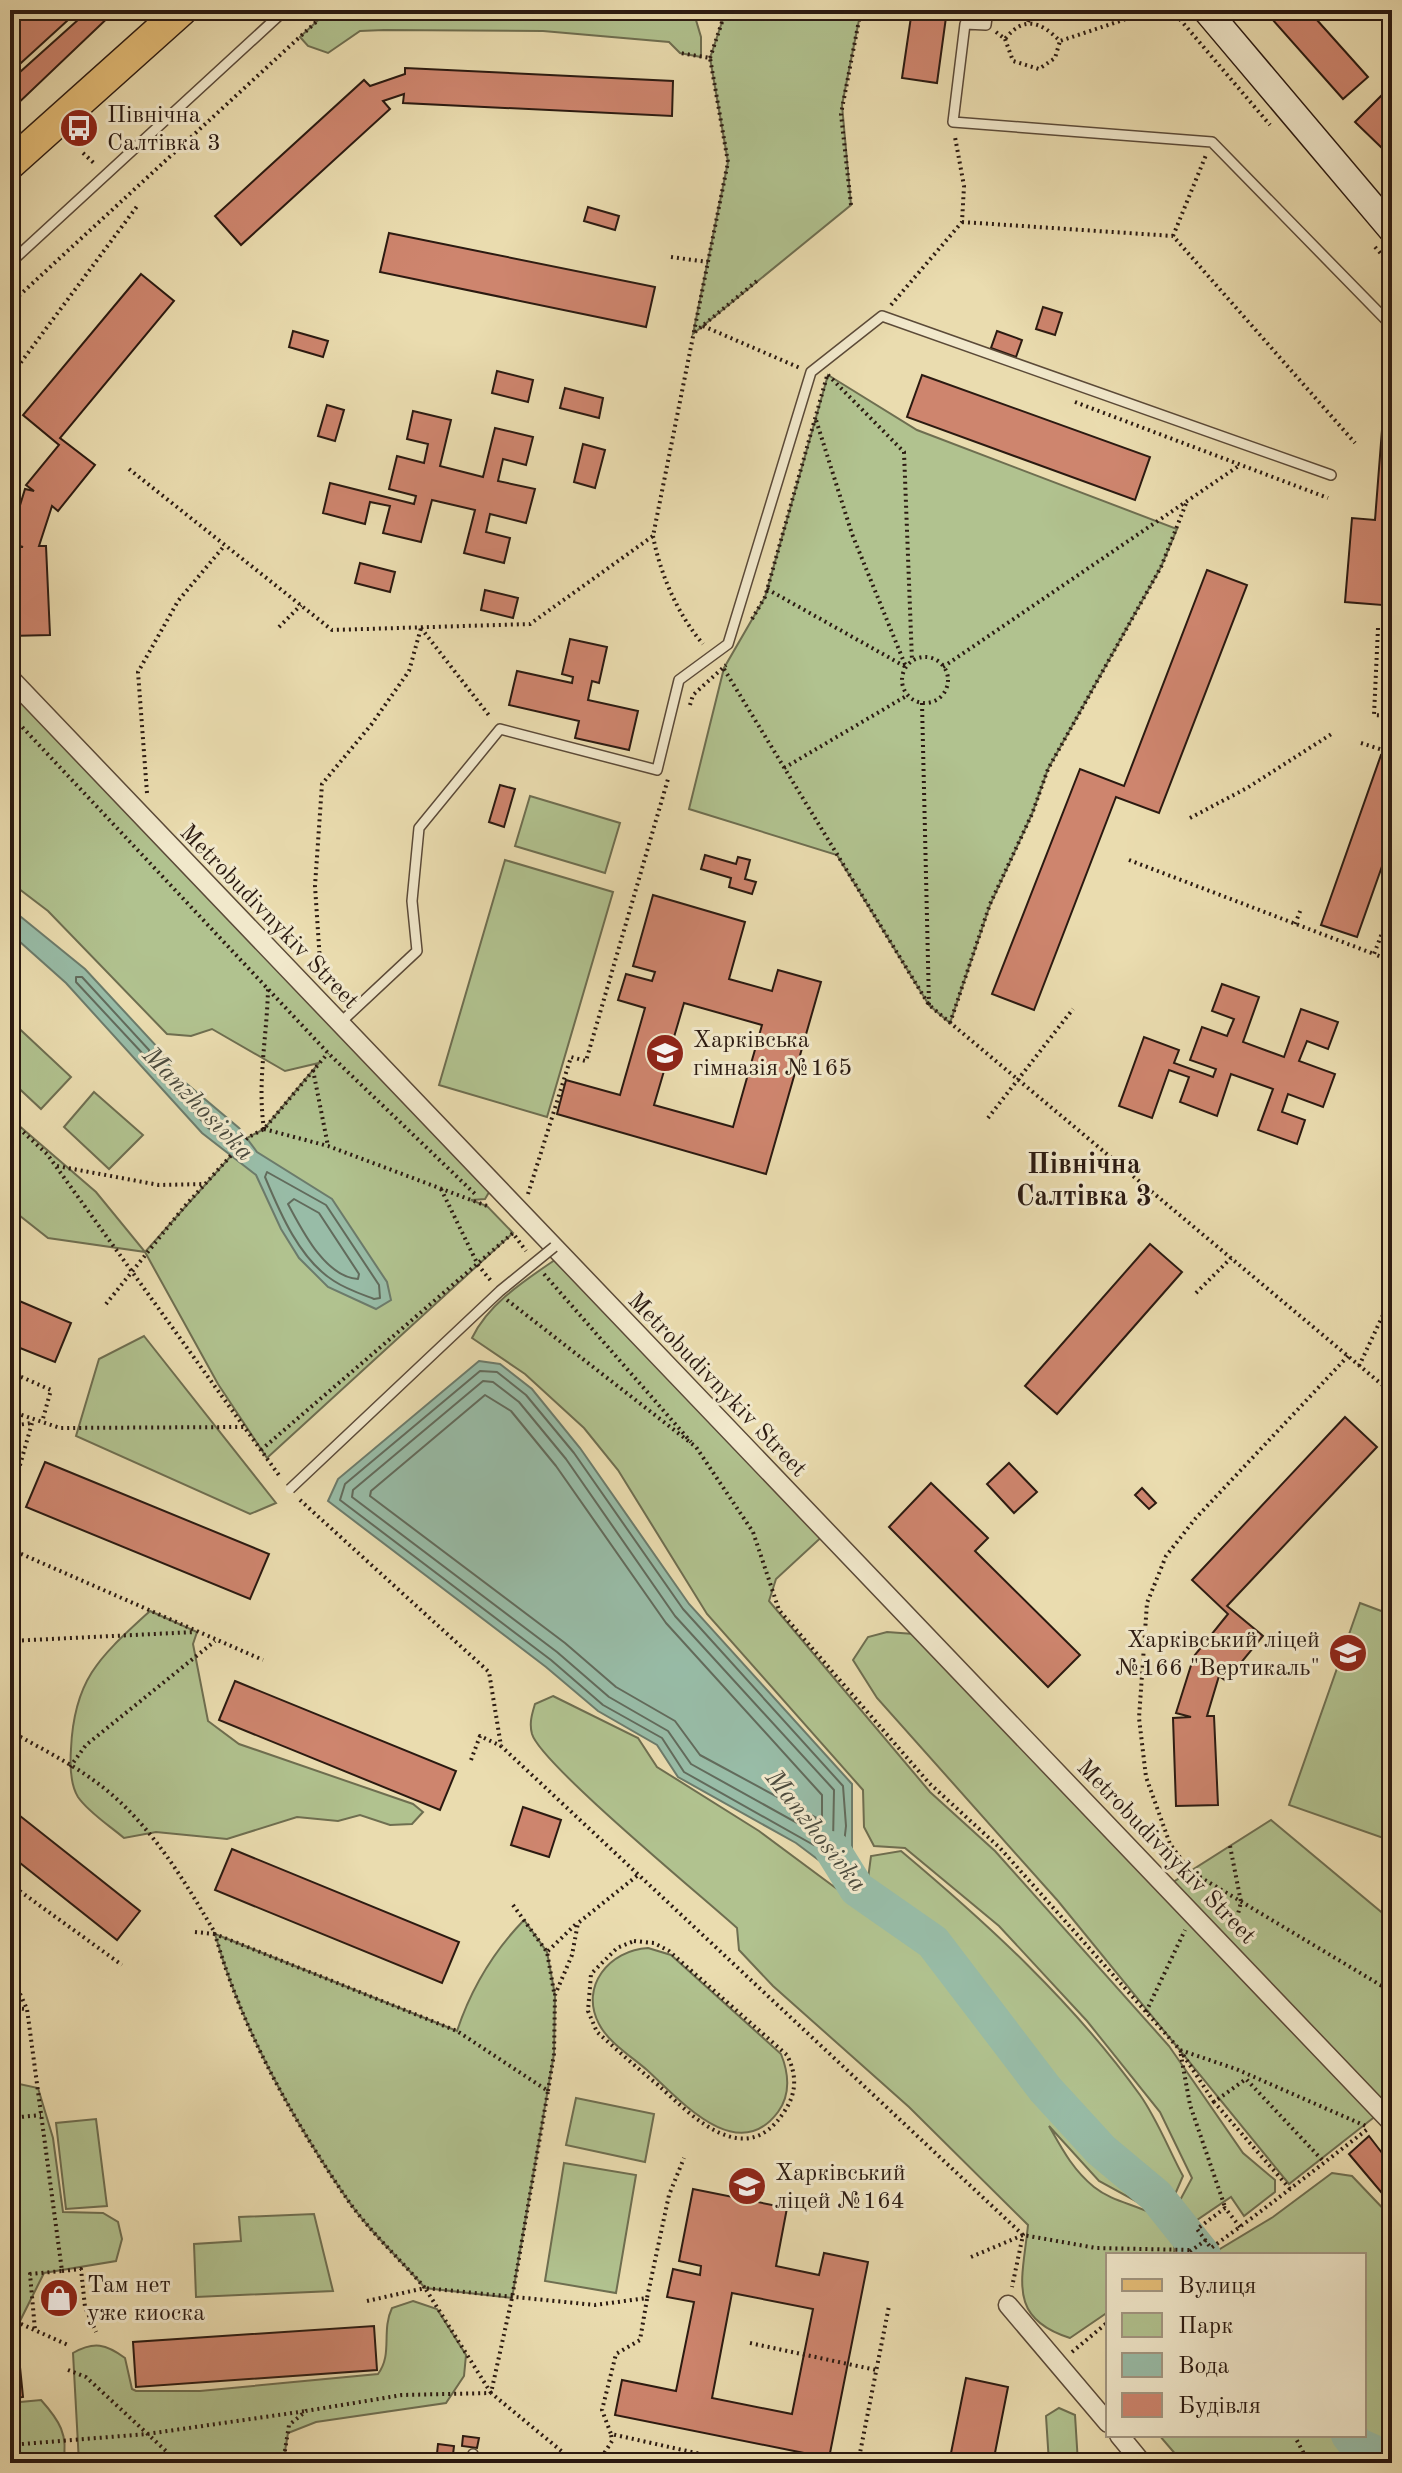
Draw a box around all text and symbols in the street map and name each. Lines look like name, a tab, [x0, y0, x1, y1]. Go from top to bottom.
place label: Північна Салтівка 3	[107, 104, 221, 156]
bus stop icon: Північна Салтівка 3	[58, 107, 100, 149]
street label: Metrobudivnykiv Street	[175, 821, 363, 1014]
place label: Харківська гімназія №165	[693, 1029, 852, 1081]
school or university icon: Харківська гімназія №165	[644, 1032, 686, 1074]
water label: Manzhosivka	[136, 1042, 258, 1166]
district label: Північна Салтівка 3	[1016, 1151, 1152, 1212]
street label: Metrobudivnykiv Street	[623, 1289, 811, 1482]
place label: Харківський ліцей №166 "Вертикаль"	[1116, 1629, 1320, 1681]
school or university icon: Харківський ліцей №166 "Вертикаль"	[1327, 1632, 1369, 1674]
street label: Metrobudivnykiv Street	[1072, 1756, 1260, 1949]
water label: Manzhosivka	[759, 1764, 871, 1897]
place label: Харківський ліцей №164	[775, 2162, 906, 2214]
school or university icon: Харківський ліцей №164	[726, 2165, 768, 2207]
legend	[1106, 2253, 1366, 2437]
place label: Там нет уже киоска	[87, 2274, 205, 2326]
text: Вулиця	[1178, 2275, 1257, 2299]
shop icon: Там нет уже киоска	[38, 2277, 80, 2319]
text: Парк	[1178, 2315, 1233, 2339]
text: Вода	[1178, 2355, 1230, 2379]
text: Будівля	[1178, 2395, 1261, 2419]

